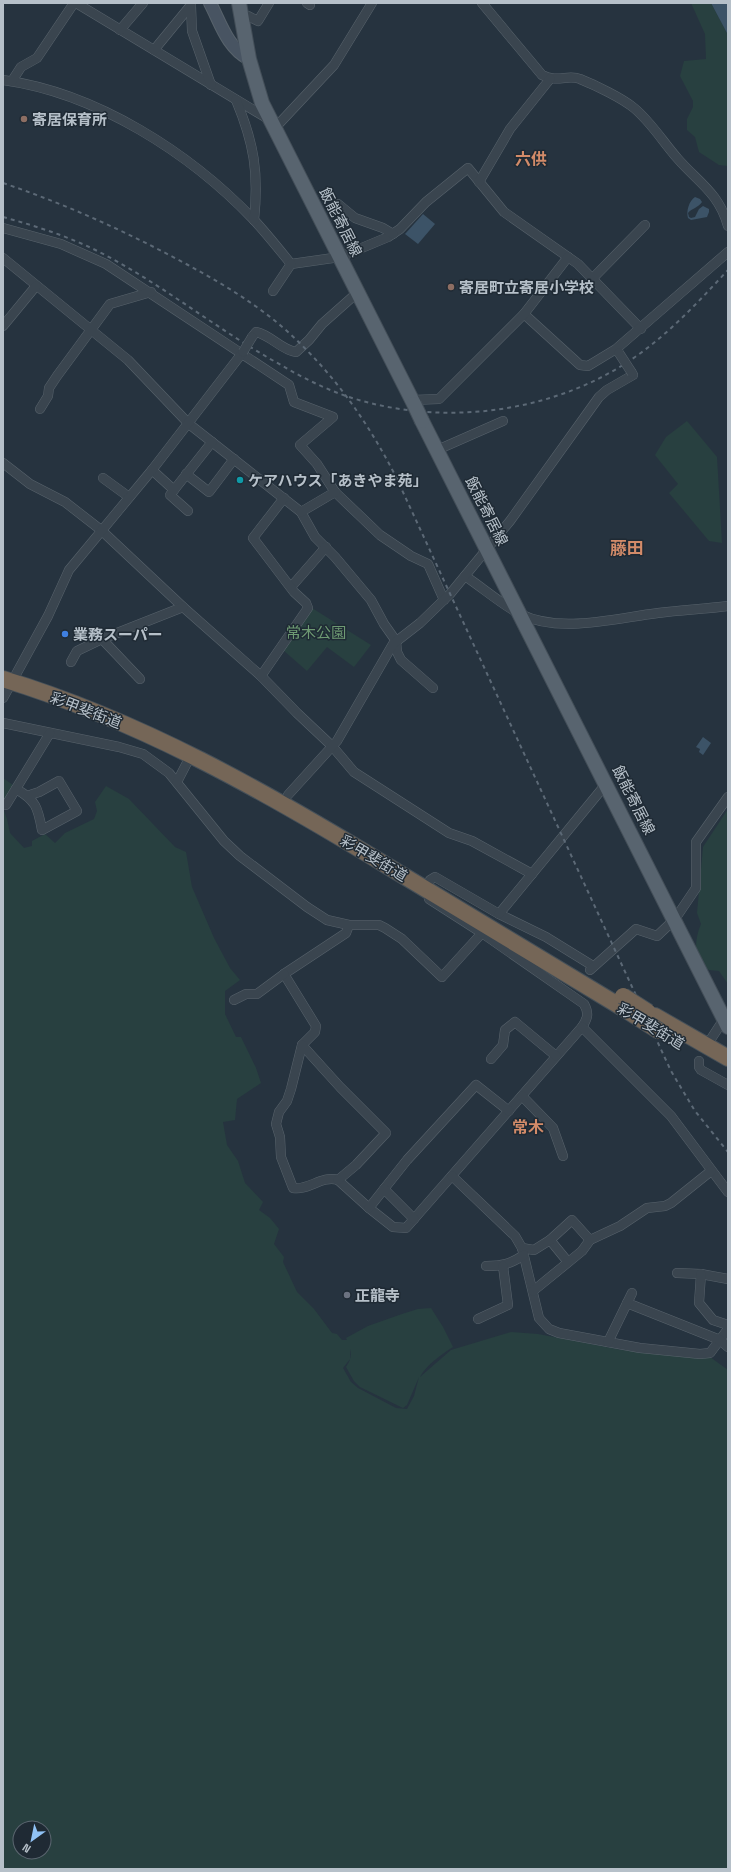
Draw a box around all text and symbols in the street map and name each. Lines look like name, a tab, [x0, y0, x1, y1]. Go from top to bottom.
place label: 寄居保育所	[32, 110, 107, 129]
marker: 寄居保育所	[19, 114, 29, 124]
district label: 六供	[515, 149, 547, 170]
street label: 飯能寄居線	[316, 184, 366, 260]
place label: 寄居町立寄居小学校	[459, 278, 594, 297]
marker: 寄居町立寄居小学校	[446, 282, 456, 292]
place label: ケアハウス「あきやま苑」	[248, 471, 427, 490]
street label: 飯能寄居線	[462, 473, 512, 549]
marker: ケアハウス「あきやま苑」	[235, 475, 245, 485]
district label: 藤田	[610, 537, 644, 559]
park label: 常木公園	[286, 623, 346, 642]
place label: 業務スーパー	[73, 625, 163, 644]
marker: 業務スーパー	[60, 629, 70, 639]
street label: 彩甲斐街道	[48, 688, 124, 732]
street label: 飯能寄居線	[609, 762, 659, 838]
street label: 彩甲斐街道	[337, 831, 411, 885]
street label: 彩甲斐街道	[614, 999, 688, 1053]
district label: 常木	[512, 1117, 544, 1138]
place label: 正龍寺	[355, 1286, 400, 1305]
marker: 正龍寺	[342, 1290, 352, 1300]
north arrow	[12, 1820, 52, 1860]
text: N	[20, 1841, 33, 1856]

